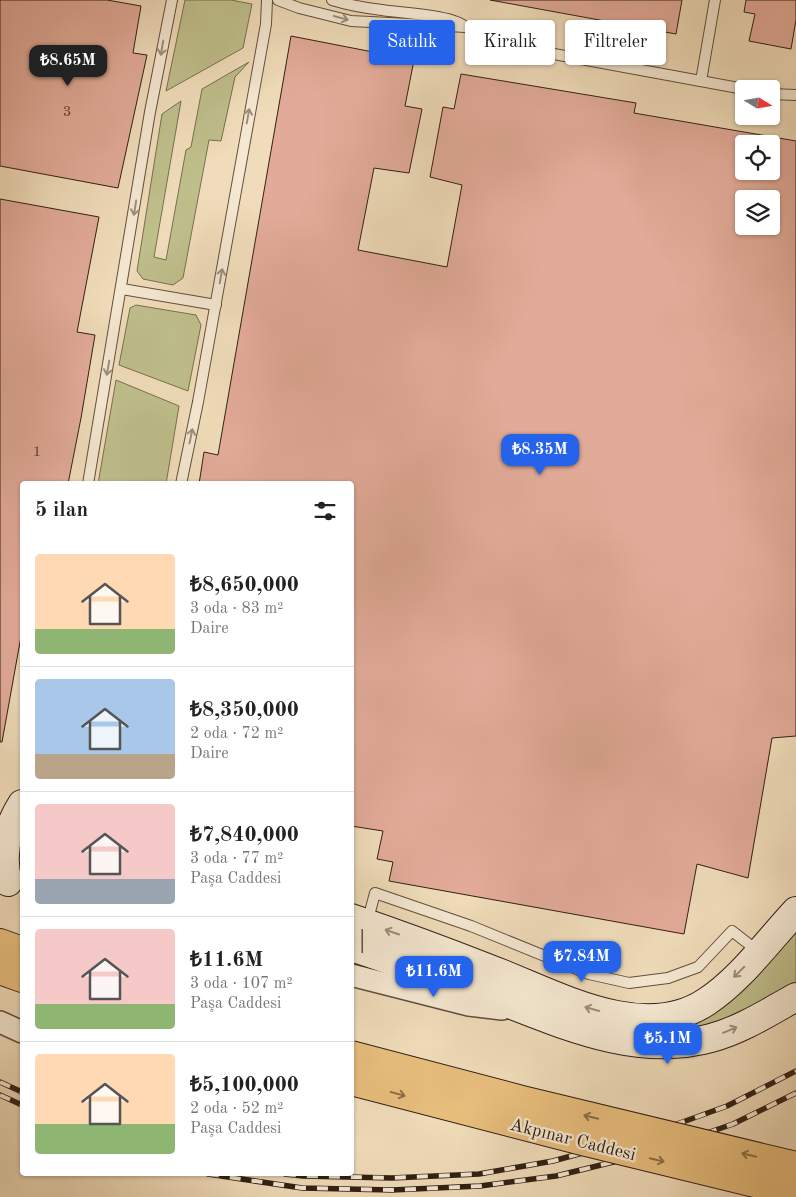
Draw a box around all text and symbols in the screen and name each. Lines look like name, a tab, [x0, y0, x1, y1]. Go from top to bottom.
one-way arrow	[333, 14, 349, 24]
chip: Satılık	[369, 20, 455, 65]
chip: Kiralık	[465, 20, 555, 65]
chip: Filtreler	[565, 20, 666, 65]
one-way arrow	[157, 39, 167, 55]
pin: ₺8.65M	[27, 44, 109, 87]
text: ₺8.65M	[40, 53, 96, 69]
north arrow	[735, 80, 780, 125]
map controls	[735, 80, 780, 235]
house number: 3	[63, 105, 71, 120]
one-way arrow	[244, 109, 254, 125]
button: locate	[735, 135, 780, 180]
button: layers	[735, 190, 780, 235]
one-way arrow	[129, 200, 139, 216]
one-way arrow	[216, 269, 226, 285]
one-way arrow	[103, 360, 113, 376]
one-way arrow	[187, 429, 196, 445]
pin: ₺8.35M	[499, 434, 581, 476]
text: ₺8.35M	[512, 442, 568, 458]
house number: 1	[33, 445, 41, 460]
icon: filters	[311, 497, 339, 525]
text: 5 ilan	[35, 500, 88, 521]
icon: home	[75, 574, 135, 634]
text: ₺8,650,000	[190, 575, 299, 596]
text: 3 oda · 83 m²	[190, 601, 283, 617]
text: Daire	[190, 621, 229, 637]
icon: home	[75, 699, 135, 759]
text: ₺8,350,000	[190, 700, 299, 721]
text: 2 oda · 72 m²	[190, 726, 283, 742]
text: Daire	[190, 746, 229, 762]
icon: home	[75, 824, 135, 884]
text: ₺7,840,000	[190, 825, 299, 846]
text: 3 oda · 77 m²	[190, 851, 283, 867]
text: Paşa Caddesi	[190, 871, 281, 887]
one-way arrow	[384, 927, 400, 936]
pin: ₺7.84M	[541, 940, 623, 983]
icon: home	[75, 949, 135, 1009]
text: ₺7.84M	[554, 949, 610, 965]
text: ₺11.6M	[190, 950, 263, 971]
pin: ₺11.6M	[393, 956, 475, 998]
text: ₺11.6M	[406, 964, 462, 980]
one-way arrow	[734, 966, 746, 978]
text: 3 oda · 107 m²	[190, 976, 293, 992]
text: Paşa Caddesi	[190, 996, 281, 1012]
one-way arrow	[585, 1004, 601, 1013]
pin: ₺5.1M	[633, 1022, 703, 1065]
one-way arrow	[722, 1025, 737, 1035]
text: ₺5.1M	[645, 1031, 691, 1047]
icon: home	[75, 1074, 135, 1134]
text: ₺5,100,000	[190, 1075, 299, 1096]
one-way arrow	[390, 1089, 406, 1099]
text: 2 oda · 52 m²	[190, 1101, 283, 1117]
one-way arrow	[583, 1112, 599, 1121]
street label: Akpınar Caddesi	[508, 1116, 638, 1164]
text: Paşa Caddesi	[190, 1121, 281, 1137]
one-way arrow	[741, 1150, 757, 1159]
one-way arrow	[649, 1155, 665, 1165]

